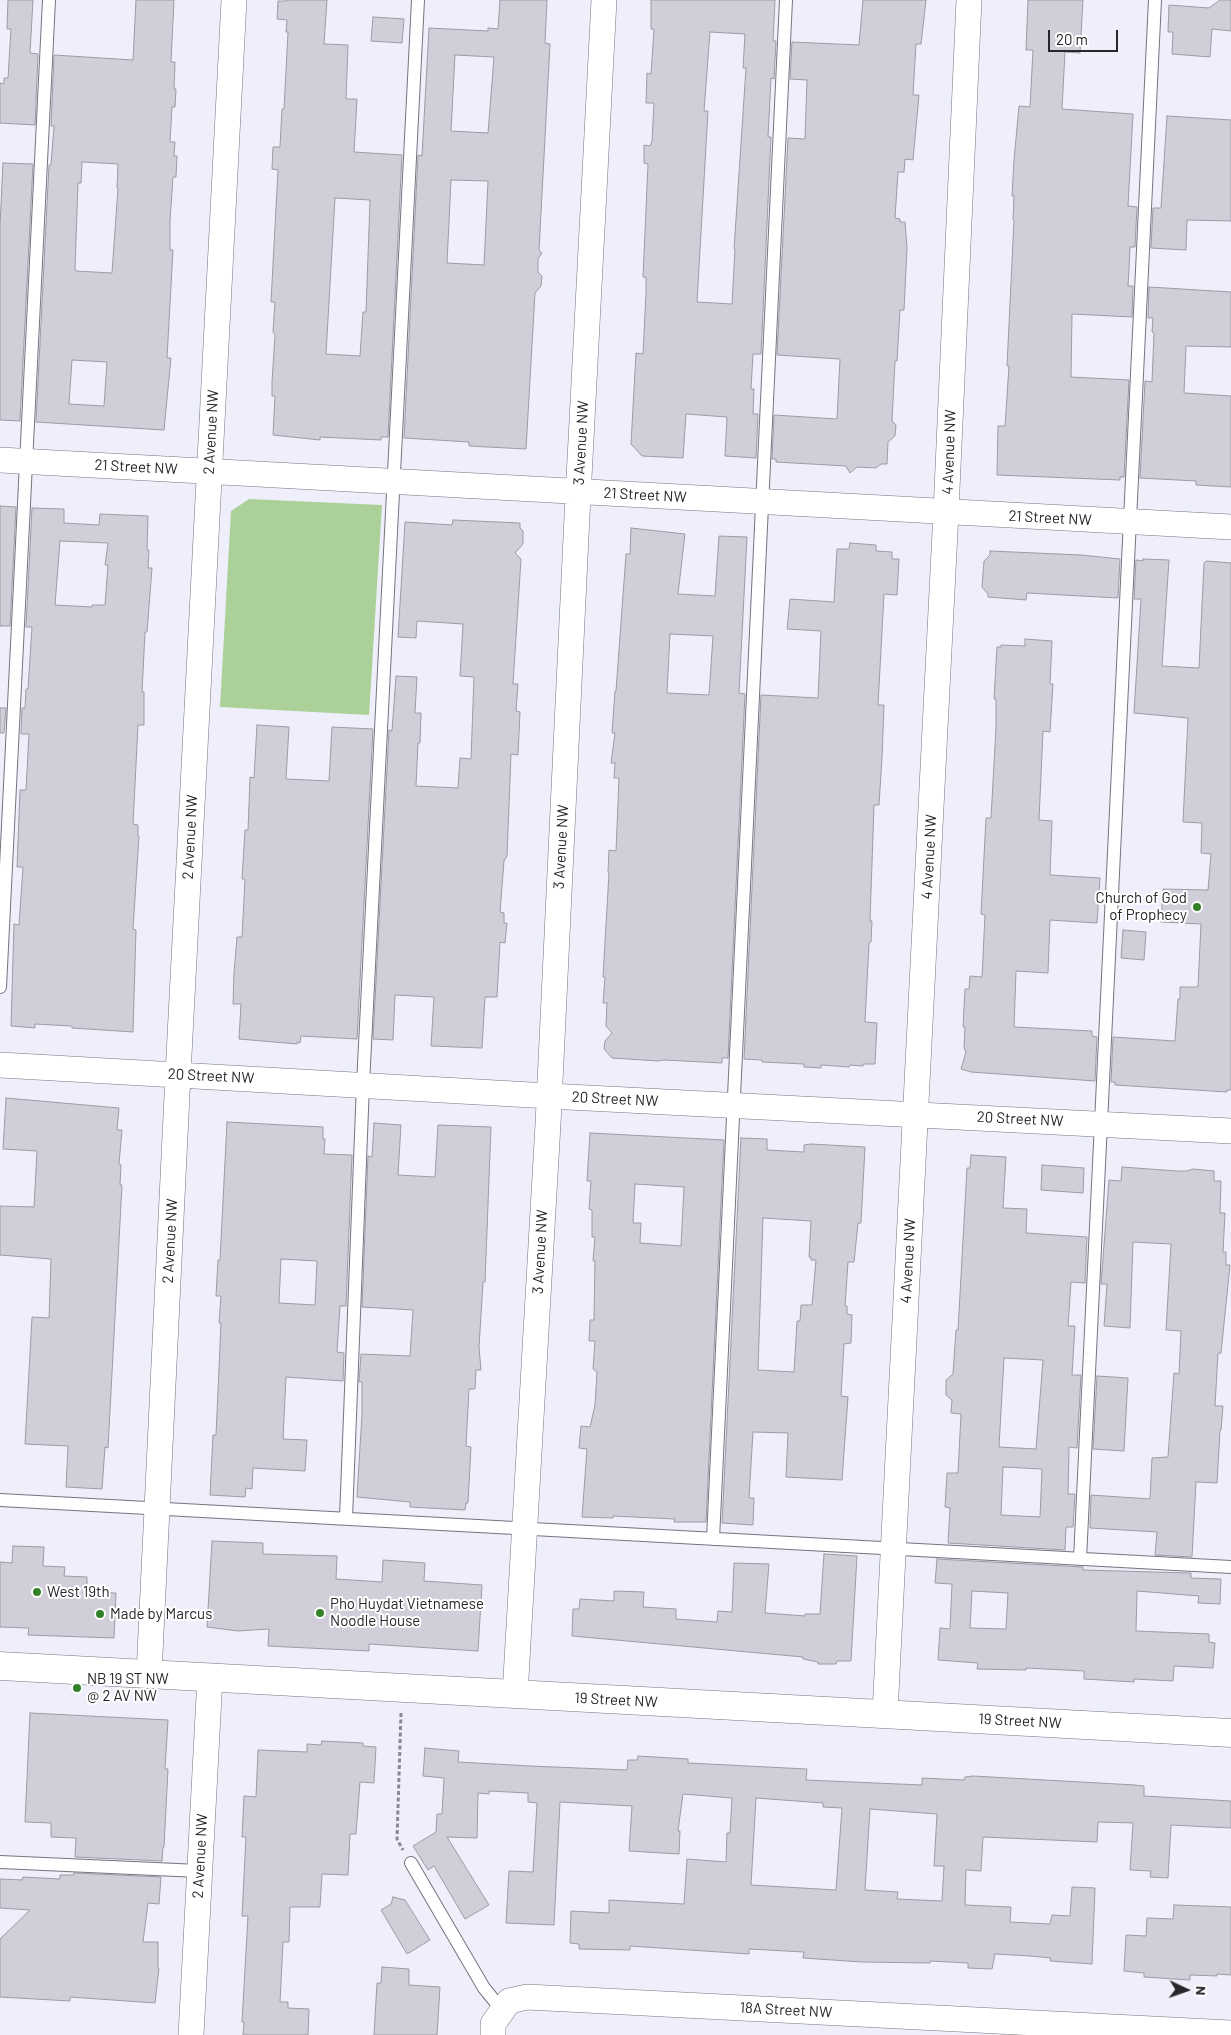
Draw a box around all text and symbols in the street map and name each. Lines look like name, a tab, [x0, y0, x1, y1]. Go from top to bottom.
scale bar	[1051, 20, 1121, 52]
text: 20 m	[1056, 30, 1088, 48]
street label: 2 Avenue NW	[200, 389, 222, 475]
street label: 3 Avenue NW	[570, 400, 592, 486]
street label: 4 Avenue NW	[939, 409, 959, 495]
street label: 21 Street NW	[94, 456, 178, 478]
street label: 21 Street NW	[603, 484, 687, 506]
street label: 21 Street NW	[1008, 507, 1092, 529]
street label: 2 Avenue NW	[179, 794, 201, 880]
street label: 3 Avenue NW	[550, 804, 572, 890]
street label: 4 Avenue NW	[918, 814, 940, 900]
place label: Church of God of Prophecy	[1096, 889, 1187, 924]
marker: Church of God of Prophecy	[1191, 901, 1203, 913]
street label: 20 Street NW	[167, 1065, 255, 1087]
street label: 20 Street NW	[571, 1088, 659, 1110]
street label: 20 Street NW	[976, 1108, 1064, 1130]
street label: 2 Avenue NW	[159, 1198, 181, 1284]
street label: 3 Avenue NW	[529, 1209, 551, 1295]
street label: 4 Avenue NW	[897, 1218, 919, 1304]
place label: West 19th	[47, 1583, 110, 1601]
marker: West 19th	[31, 1586, 43, 1598]
place label: Pho Huydat Vietnamese Noodle House	[330, 1595, 484, 1630]
place label: Made by Marcus	[110, 1605, 212, 1623]
marker: Pho Huydat Vietnamese Noodle House	[314, 1607, 326, 1619]
marker: Made by Marcus	[94, 1608, 106, 1620]
place label: NB 19 ST NW @ 2 AV NW	[87, 1670, 169, 1705]
marker: NB 19 ST NW @ 2 AV NW	[71, 1682, 83, 1694]
street label: 19 Street NW	[574, 1689, 658, 1711]
street label: 19 Street NW	[978, 1710, 1062, 1732]
street label: 2 Avenue NW	[189, 1813, 211, 1899]
north arrow	[1161, 1965, 1211, 2015]
text: N	[1193, 1986, 1210, 1996]
street label: 18A Street NW	[739, 1999, 833, 2021]

